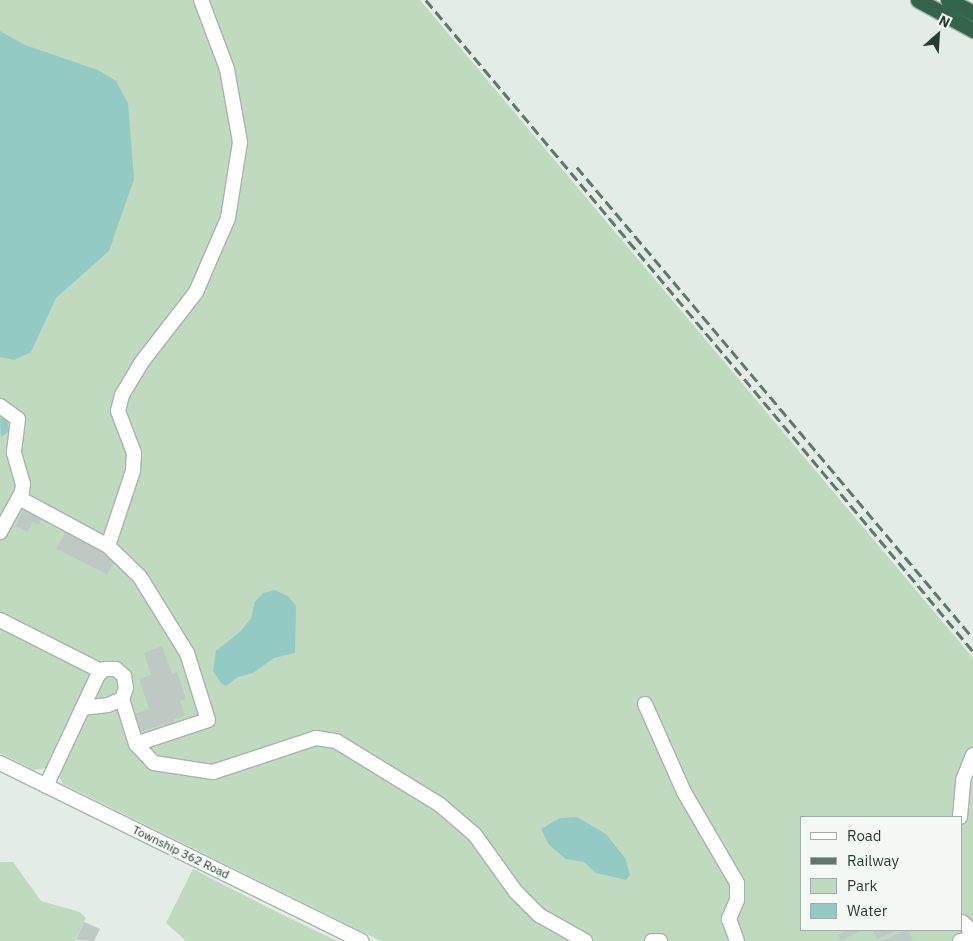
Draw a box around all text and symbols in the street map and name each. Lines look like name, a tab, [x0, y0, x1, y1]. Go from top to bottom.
north arrow	[913, 10, 963, 60]
text: N	[936, 11, 953, 32]
legend	[800, 816, 963, 931]
street label: Township 362 Road	[130, 822, 232, 882]
text: Road	[847, 826, 882, 845]
text: Railway	[847, 851, 899, 870]
text: Park	[847, 876, 877, 895]
text: Water	[847, 901, 887, 920]

